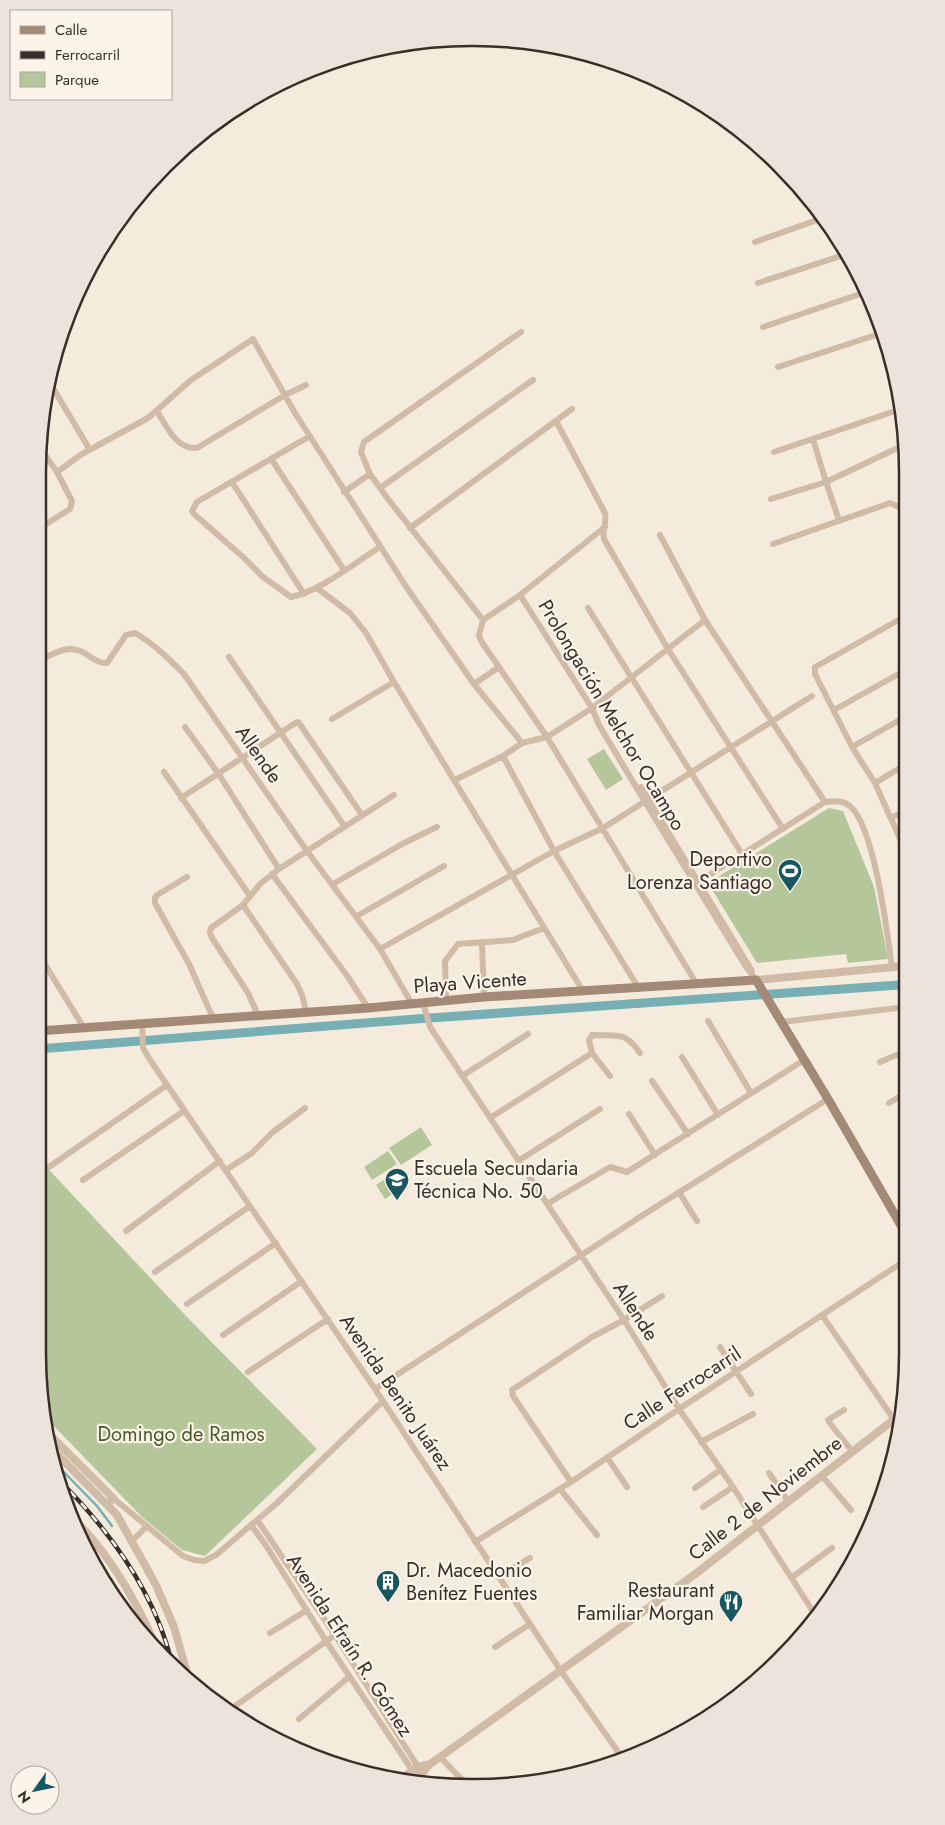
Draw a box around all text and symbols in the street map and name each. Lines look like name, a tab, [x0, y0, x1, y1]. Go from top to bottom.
legend	[10, 10, 172, 100]
text: Calle	[55, 19, 87, 41]
text: Ferrocarril	[55, 44, 120, 66]
text: Parque	[55, 69, 99, 91]
street label: Prolongación Melchor Ocampo	[531, 594, 692, 836]
street label: Allende	[228, 719, 289, 789]
place label: Deportivo Lorenza Santiago	[627, 845, 772, 897]
sports icon: Deportivo Lorenza Santiago	[777, 858, 803, 892]
street label: Playa Vicente	[412, 964, 528, 1001]
place label: Escuela Secundaria Técnica No. 50	[414, 1154, 578, 1206]
school or university icon: Escuela Secundaria Técnica No. 50	[384, 1167, 410, 1201]
street label: Allende	[606, 1276, 665, 1346]
street label: Avenida Benito Juárez	[332, 1308, 459, 1476]
street label: Calle Ferrocarril	[618, 1339, 747, 1437]
park label: Domingo de Ramos	[97, 1420, 265, 1449]
street label: Calle 2 de Noviembre	[682, 1429, 848, 1568]
street label: Avenida Efraín R. Gómez	[279, 1548, 420, 1743]
place label: Dr. Macedonio Benítez Fuentes	[406, 1556, 537, 1608]
building icon: Dr. Macedonio Benítez Fuentes	[375, 1569, 401, 1603]
place label: Restaurant Familiar Morgan	[577, 1576, 714, 1628]
restaurant icon: Restaurant Familiar Morgan	[718, 1589, 744, 1623]
north arrow	[10, 1765, 60, 1815]
text: N	[13, 1787, 36, 1807]

